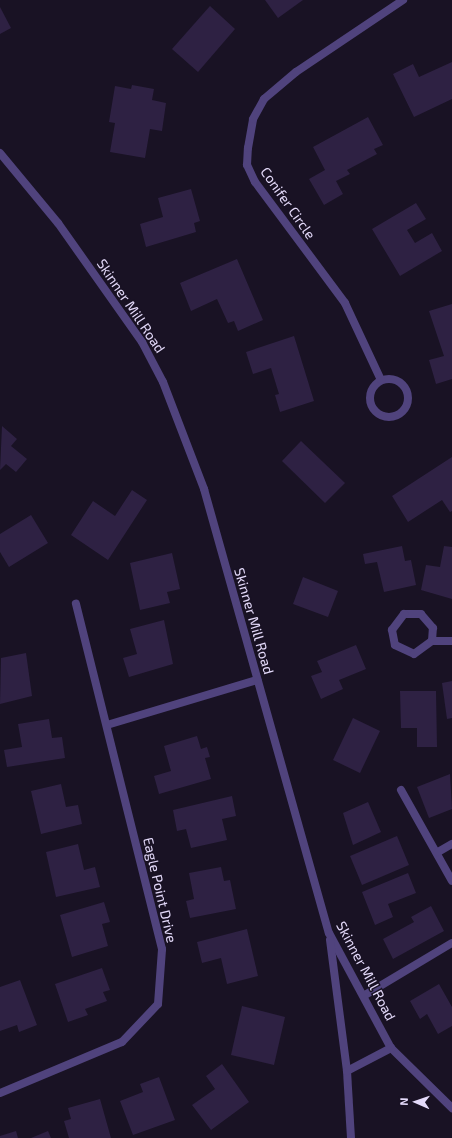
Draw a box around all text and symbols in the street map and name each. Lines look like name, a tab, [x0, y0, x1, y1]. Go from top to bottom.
street label: Conifer Circle	[257, 164, 319, 242]
street label: Skinner Mill Road	[93, 256, 169, 356]
street label: Skinner Mill Road	[231, 566, 277, 676]
street label: Eagle Point Drive	[140, 836, 180, 944]
street label: Skinner Mill Road	[333, 918, 399, 1024]
north arrow	[396, 1082, 436, 1122]
text: N	[397, 1097, 410, 1106]

